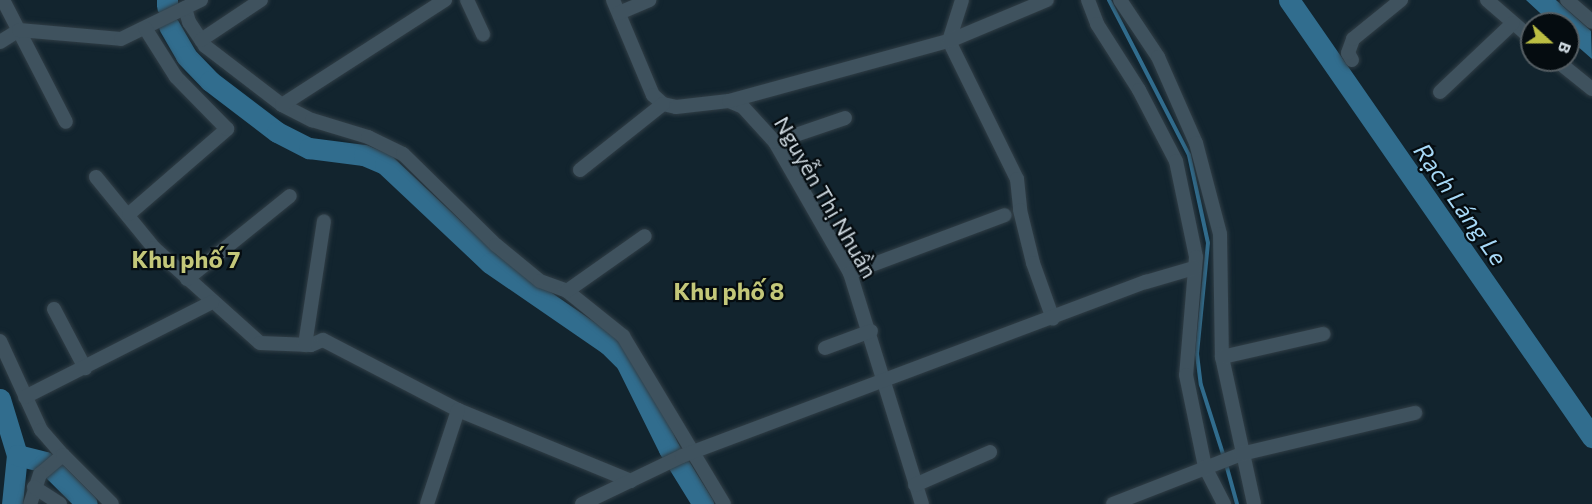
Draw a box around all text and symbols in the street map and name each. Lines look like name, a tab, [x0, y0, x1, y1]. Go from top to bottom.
north arrow	[1520, 12, 1580, 72]
text: B	[1555, 40, 1576, 56]
street label: Nguyễn Thị Nhuần	[769, 111, 883, 283]
water label: Rạch Láng Le	[1408, 137, 1514, 271]
district label: Khu phố 7	[131, 245, 241, 273]
district label: Khu phố 8	[674, 277, 784, 305]

